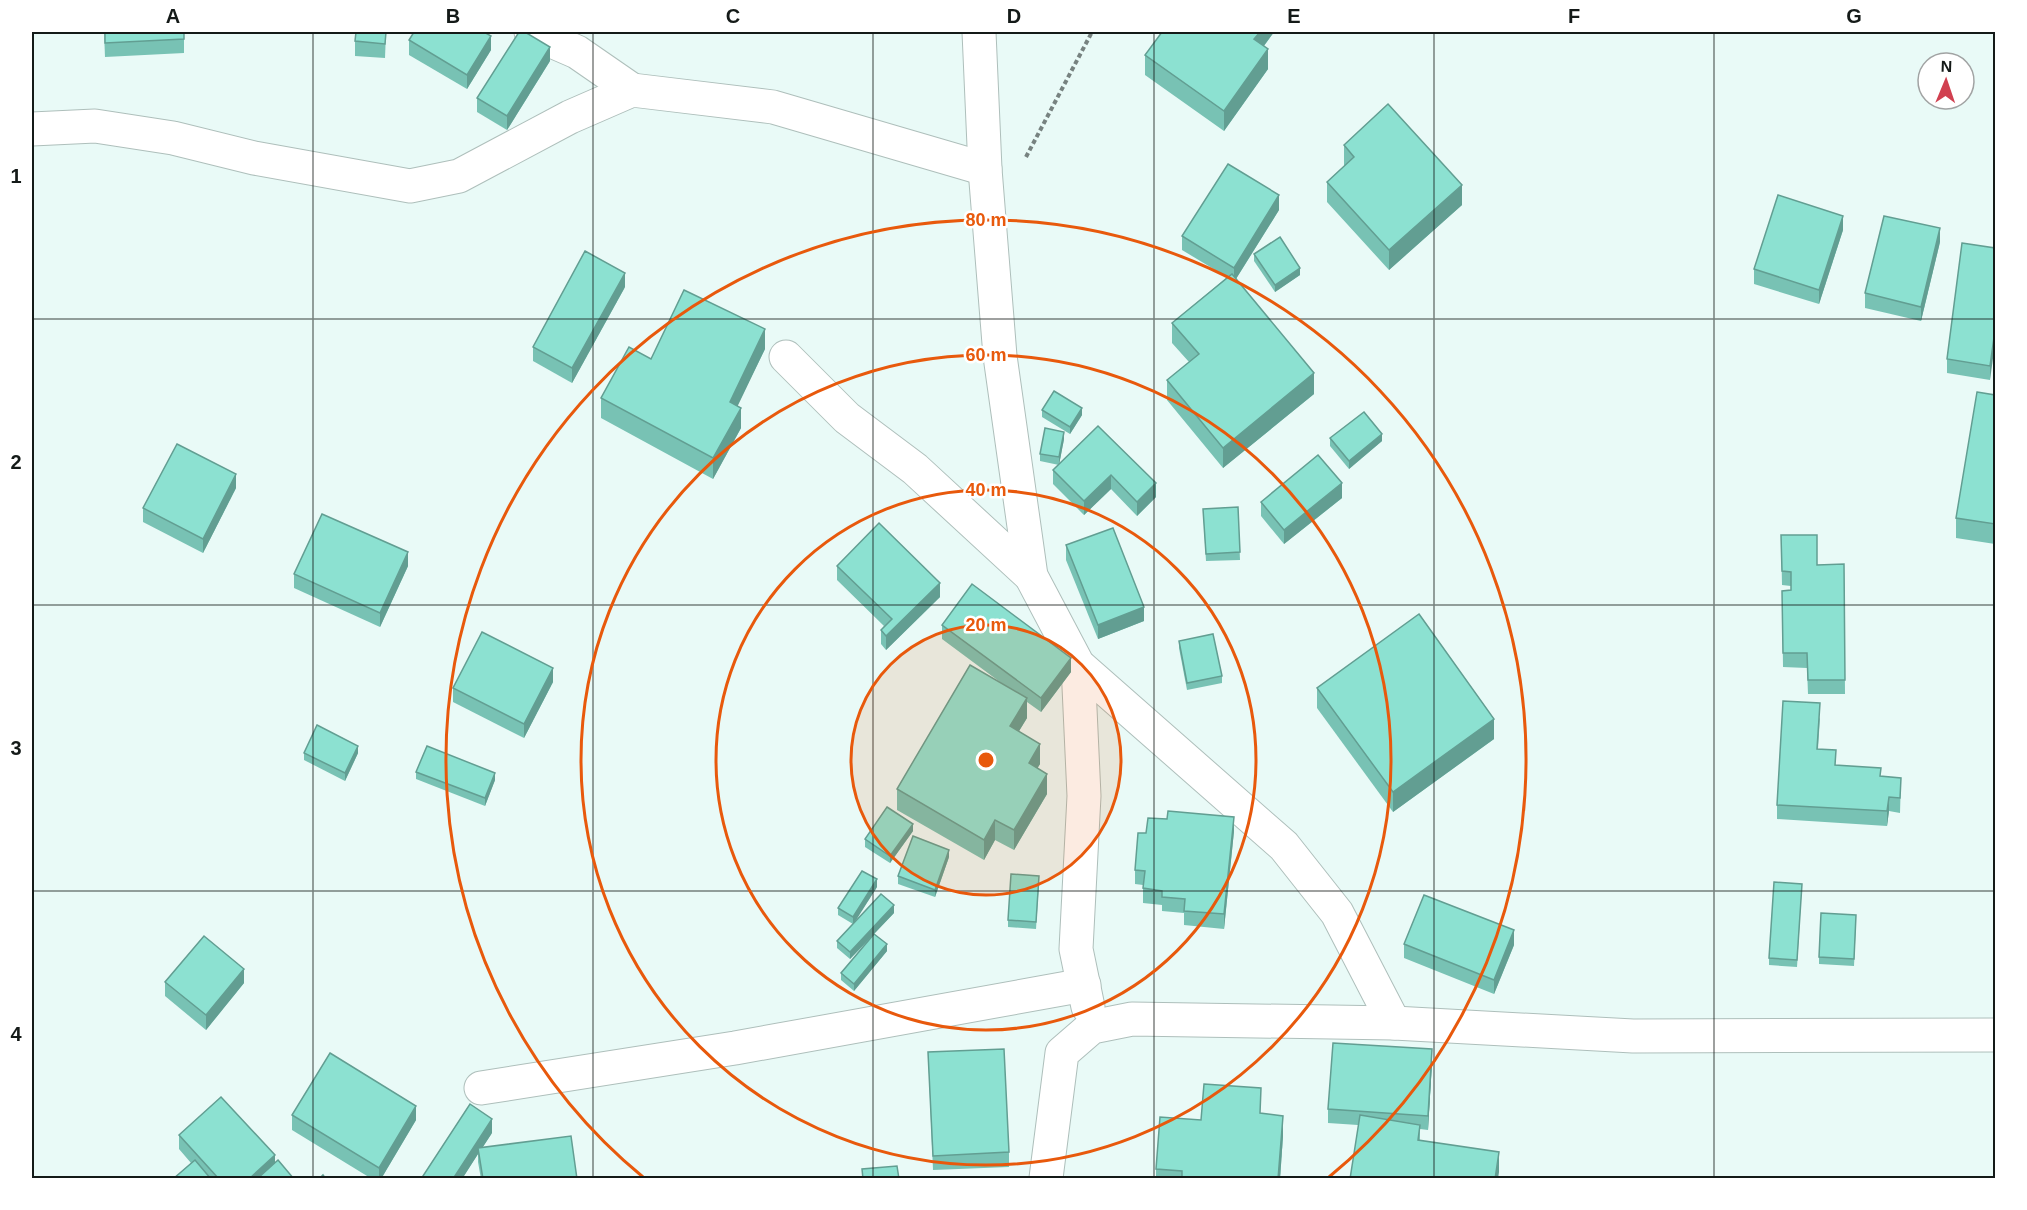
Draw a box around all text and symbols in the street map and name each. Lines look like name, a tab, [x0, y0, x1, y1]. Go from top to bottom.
text: A	[166, 5, 180, 27]
text: B	[446, 5, 460, 27]
text: C	[726, 5, 740, 27]
text: D	[1007, 5, 1021, 27]
text: E	[1287, 5, 1301, 27]
text: F	[1568, 5, 1580, 27]
text: G	[1846, 5, 1862, 27]
north arrow	[1916, 51, 1976, 111]
text: N	[1940, 58, 1953, 75]
text: 1	[10, 165, 22, 187]
text: 80 m	[965, 210, 1007, 230]
text: 60 m	[965, 345, 1007, 365]
text: 2	[10, 451, 22, 473]
text: 40 m	[965, 480, 1007, 500]
text: 20 m	[965, 615, 1007, 635]
text: 3	[10, 737, 22, 759]
centre of rings	[976, 750, 996, 770]
text: 4	[10, 1023, 22, 1045]

